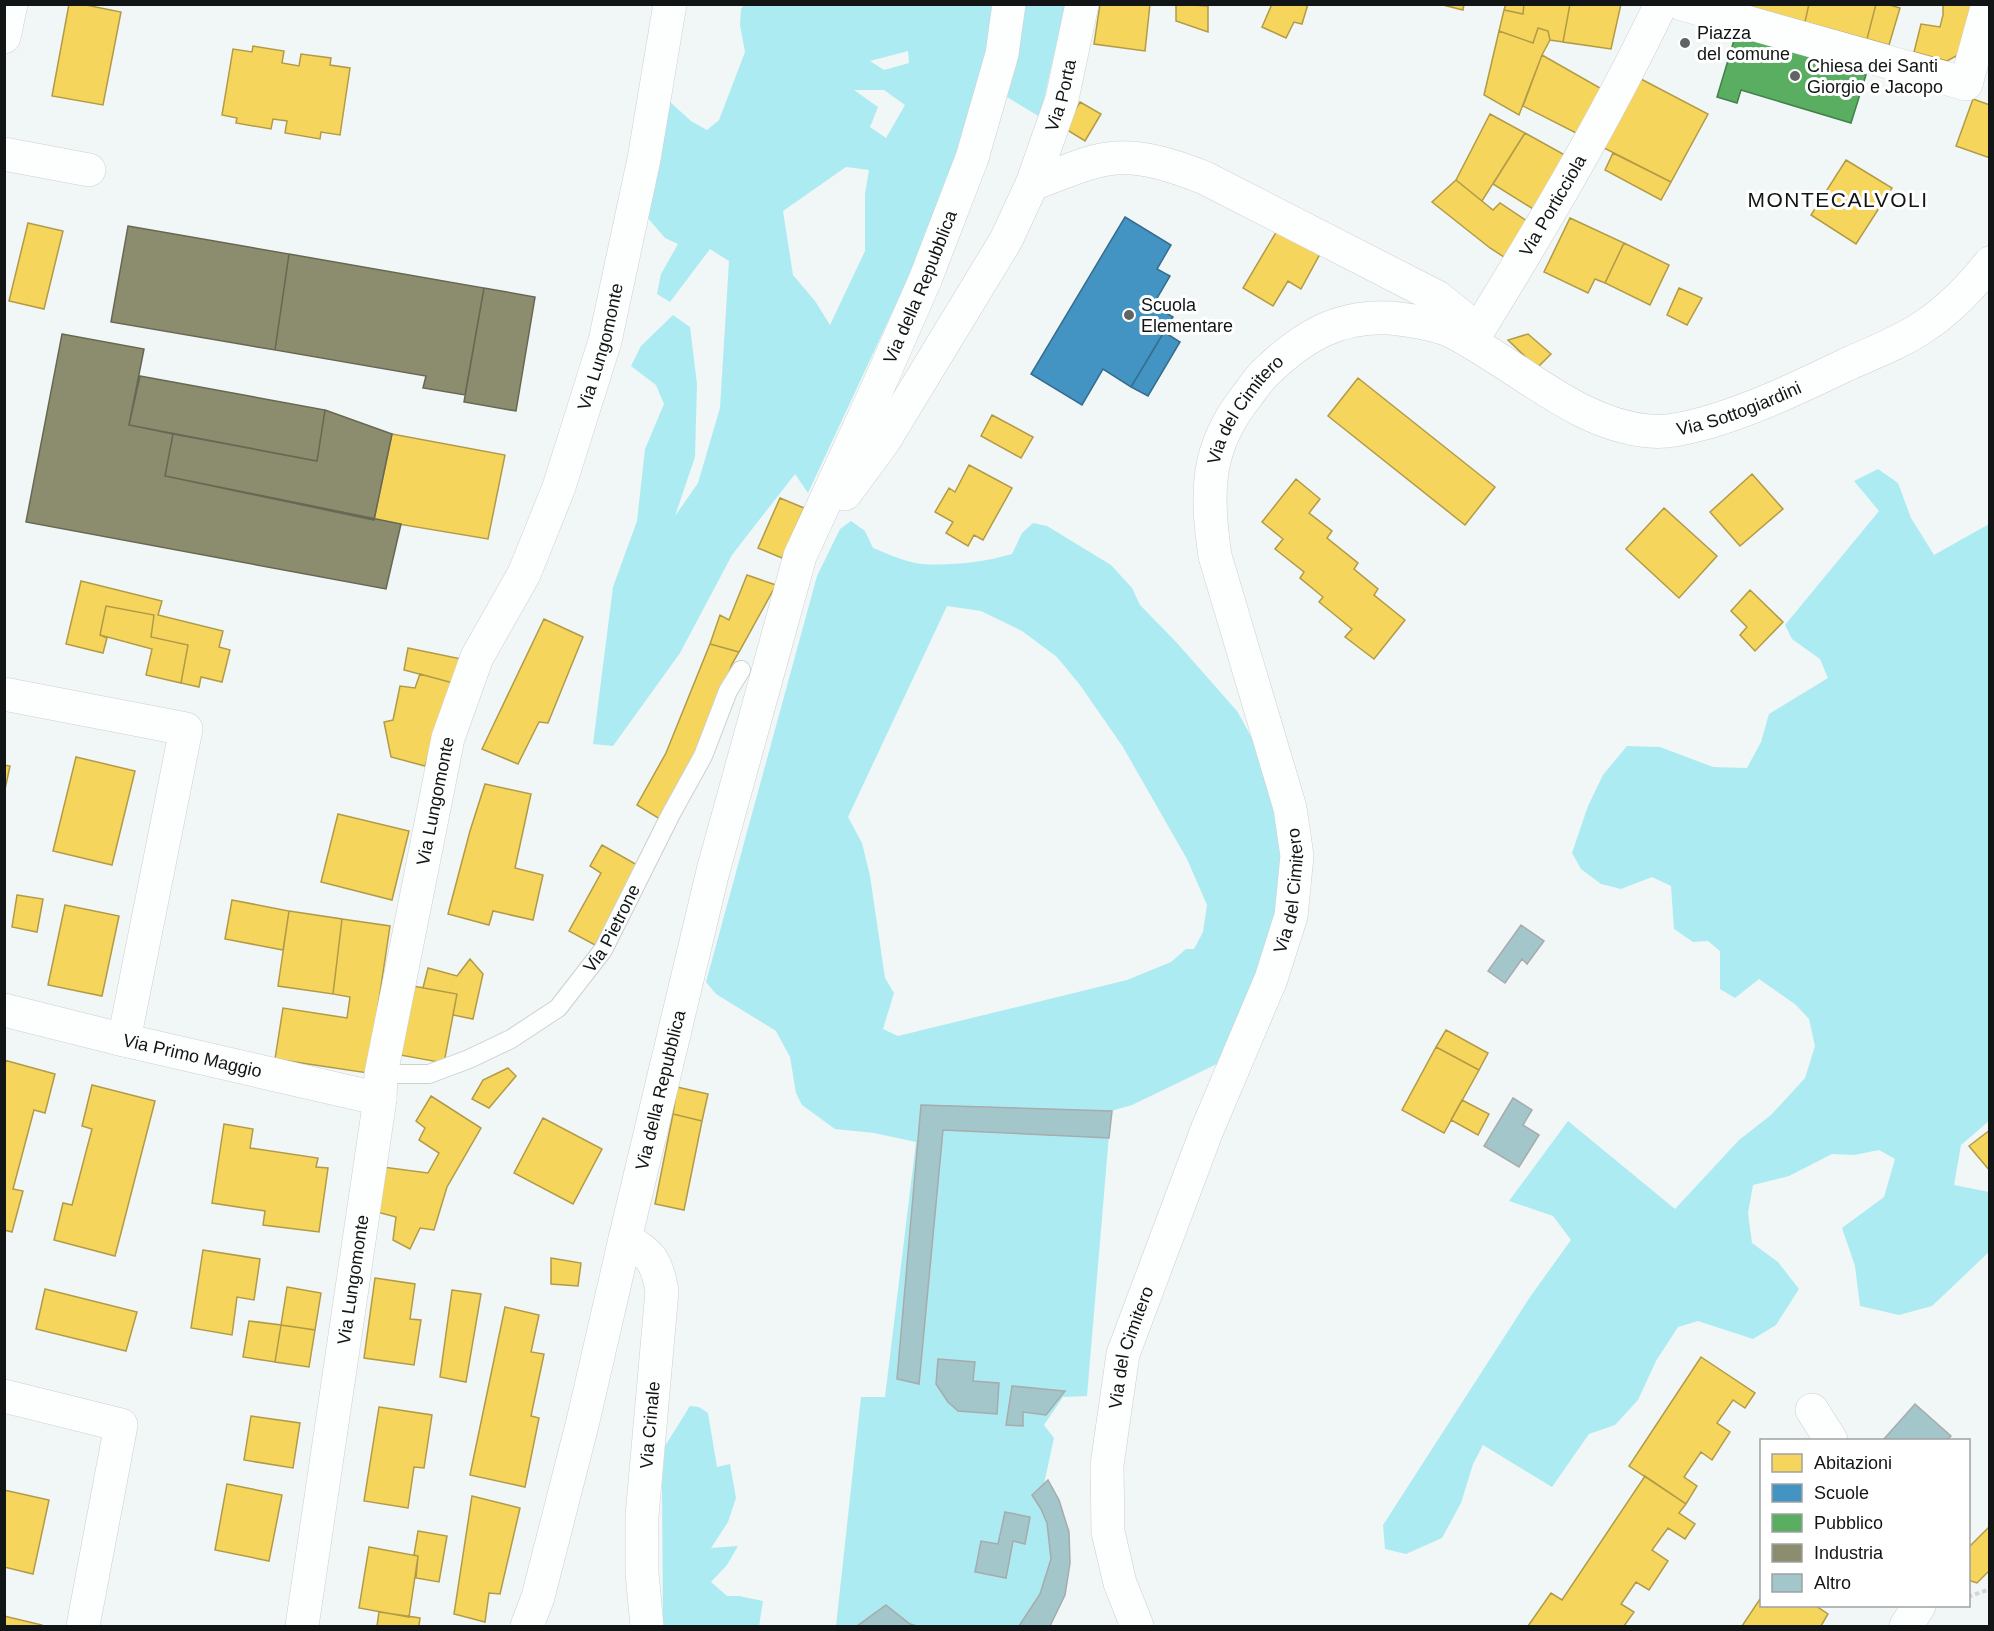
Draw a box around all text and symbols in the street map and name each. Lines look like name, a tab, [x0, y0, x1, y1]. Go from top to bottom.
place label: Piazza del comune	[1697, 23, 1790, 64]
marker: Piazza del comune	[1678, 36, 1692, 50]
place label: Chiesa dei Santi Giorgio e Jacopo	[1807, 56, 1943, 97]
street label: Via Porta	[1041, 57, 1080, 134]
marker: Chiesa dei Santi Giorgio e Jacopo	[1788, 69, 1802, 83]
street label: Via Porticciola	[1516, 151, 1591, 260]
district label: MONTECALVOLI	[1748, 188, 1928, 211]
street label: Via della Repubblica	[880, 207, 961, 367]
street label: Via Lungomonte	[574, 281, 627, 413]
place label: Scuola Elementare	[1141, 295, 1233, 336]
marker: Scuola Elementare	[1122, 308, 1136, 322]
street label: Via del Cimitero	[1204, 351, 1287, 466]
street label: Via Sottogiardini	[1675, 377, 1804, 439]
street label: Via Lungomonte	[413, 735, 458, 867]
street label: Via del Cimitero	[1270, 827, 1307, 956]
street label: Via Pietrone	[579, 881, 644, 977]
street label: Via della Repubblica	[632, 1007, 690, 1172]
street label: Via Primo Maggio	[121, 1030, 264, 1081]
street label: Via Lungomonte	[334, 1214, 373, 1346]
street label: Via del Cimitero	[1105, 1283, 1158, 1410]
street label: Via Crinale	[636, 1380, 664, 1470]
legend	[1760, 1439, 1970, 1607]
text: Abitazioni	[1814, 1453, 1892, 1473]
text: Scuole	[1814, 1483, 1869, 1503]
text: Pubblico	[1814, 1513, 1883, 1533]
text: Industria	[1814, 1543, 1884, 1563]
text: Altro	[1814, 1573, 1851, 1593]

